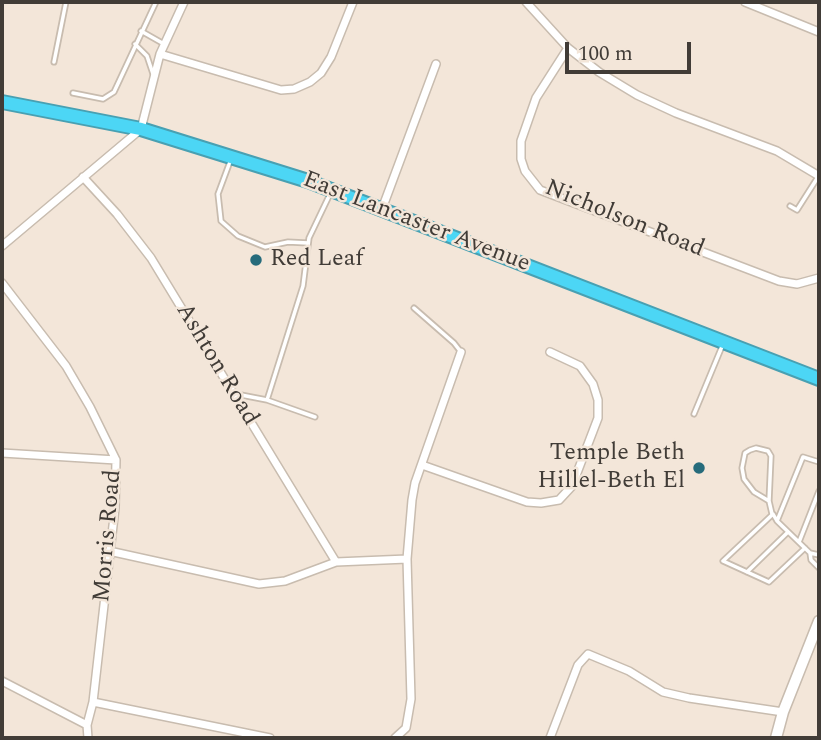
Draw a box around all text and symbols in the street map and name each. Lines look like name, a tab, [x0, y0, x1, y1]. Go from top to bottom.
scale bar	[569, 28, 695, 72]
text: 100 m	[578, 38, 633, 70]
street label: East Lancaster Avenue	[298, 166, 534, 280]
street label: Nicholson Road	[540, 175, 708, 265]
place label: Red Leaf	[270, 246, 364, 274]
marker: Red Leaf	[248, 252, 264, 268]
street label: Ashton Road	[168, 299, 264, 431]
place label: Temple Beth Hillel-Beth El	[537, 440, 685, 496]
marker: Temple Beth Hillel-Beth El	[691, 460, 707, 476]
street label: Morris Road	[89, 468, 129, 604]

